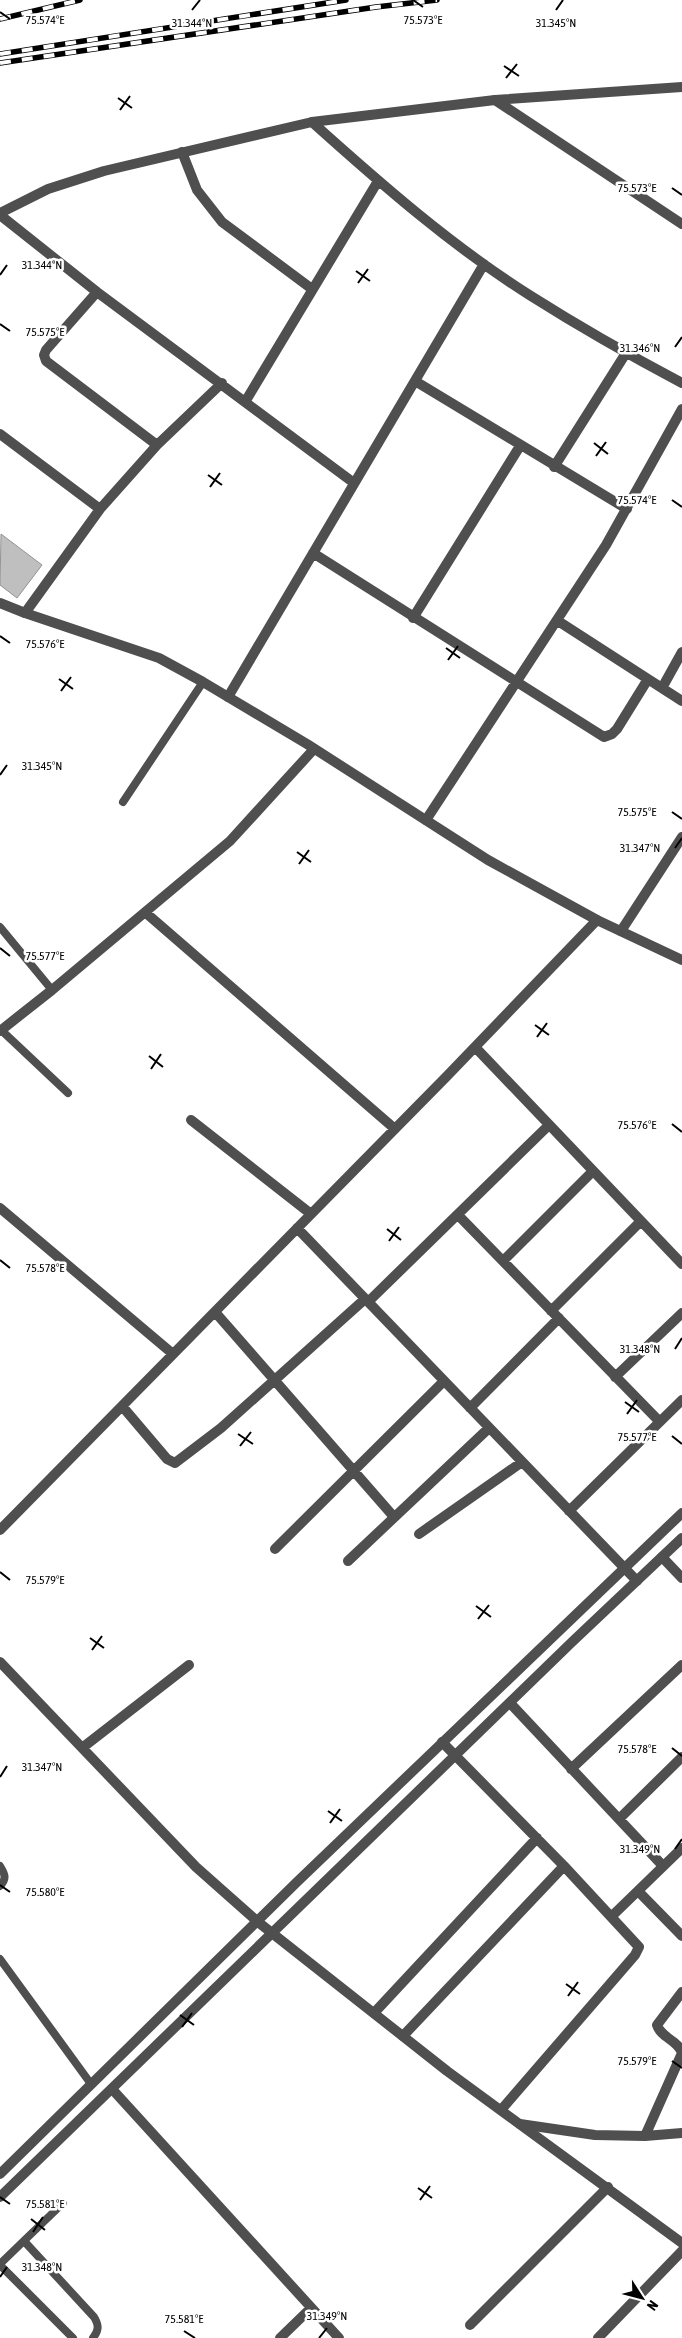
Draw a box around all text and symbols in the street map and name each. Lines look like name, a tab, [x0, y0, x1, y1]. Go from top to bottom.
text: 75.574°E	[26, 13, 64, 27]
text: 75.573°E	[404, 13, 442, 27]
text: 31.344°N	[172, 16, 212, 30]
text: 31.345°N	[536, 16, 576, 30]
text: 75.573°E	[618, 181, 656, 195]
text: 31.344°N	[22, 258, 62, 272]
text: 75.575°E	[26, 325, 64, 339]
text: 31.346°N	[620, 341, 660, 355]
text: 75.574°E	[618, 493, 656, 507]
text: 75.576°E	[26, 637, 64, 651]
text: 31.345°N	[22, 759, 62, 773]
text: 75.575°E	[618, 805, 656, 819]
text: 31.347°N	[620, 841, 660, 855]
text: 75.577°E	[26, 949, 64, 963]
text: 75.576°E	[618, 1118, 656, 1132]
text: 75.578°E	[26, 1261, 64, 1275]
text: 31.348°N	[620, 1342, 660, 1356]
text: 75.577°E	[618, 1430, 656, 1444]
text: 75.579°E	[26, 1573, 64, 1587]
text: 75.578°E	[618, 1742, 656, 1756]
text: 31.347°N	[22, 1760, 62, 1774]
text: 31.349°N	[620, 1842, 660, 1856]
text: 75.580°E	[26, 1885, 64, 1899]
text: 75.579°E	[618, 2054, 656, 2068]
text: 75.581°E	[26, 2197, 64, 2211]
text: 31.348°N	[22, 2260, 62, 2274]
north arrow	[617, 2273, 667, 2323]
text: N	[644, 2298, 661, 2314]
text: 31.349°N	[307, 2309, 347, 2323]
text: 75.581°E	[165, 2312, 203, 2326]

